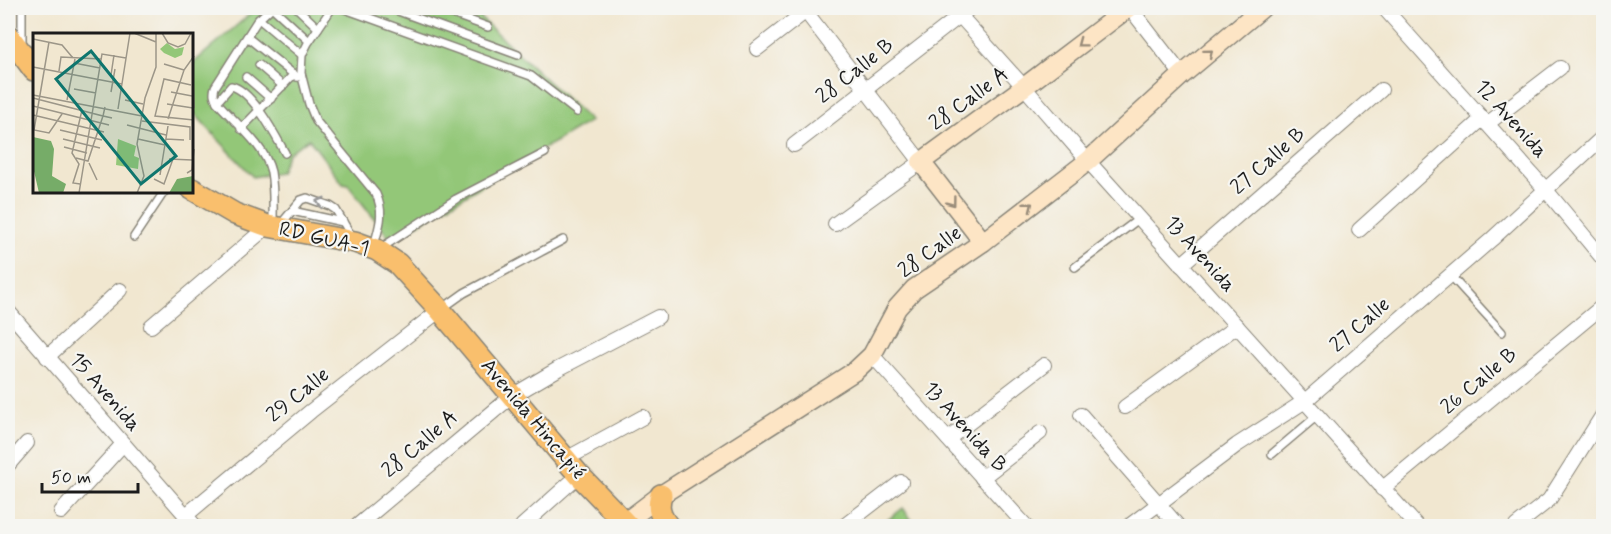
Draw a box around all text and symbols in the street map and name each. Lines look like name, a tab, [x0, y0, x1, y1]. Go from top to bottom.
street label: 28 Calle B	[810, 32, 900, 110]
inset map	[33, 33, 194, 194]
one-way arrow	[1077, 36, 1088, 47]
one-way arrow	[1202, 49, 1213, 60]
street label: 28 Calle A	[924, 61, 1014, 137]
street label: 12 Avenida	[1468, 74, 1554, 164]
street label: 27 Calle B	[1225, 121, 1311, 201]
one-way arrow	[945, 195, 956, 206]
one-way arrow	[315, 197, 326, 209]
one-way arrow	[1022, 203, 1033, 214]
street label: 13 Avenida	[1158, 210, 1242, 298]
street label: RD GUA-1	[276, 215, 372, 263]
street label: 28 Calle	[892, 219, 968, 285]
street label: 27 Calle	[1324, 291, 1396, 359]
street label: 26 Calle B	[1435, 341, 1523, 421]
street label: 15 Avenida	[63, 346, 147, 438]
street label: Avenida Hincapié	[474, 353, 592, 485]
street label: 29 Calle	[261, 361, 335, 429]
street label: 13 Avenida B	[917, 375, 1013, 479]
street label: 28 Calle A	[376, 404, 464, 484]
scale bar	[42, 456, 138, 494]
text: 50 m	[51, 466, 91, 490]

